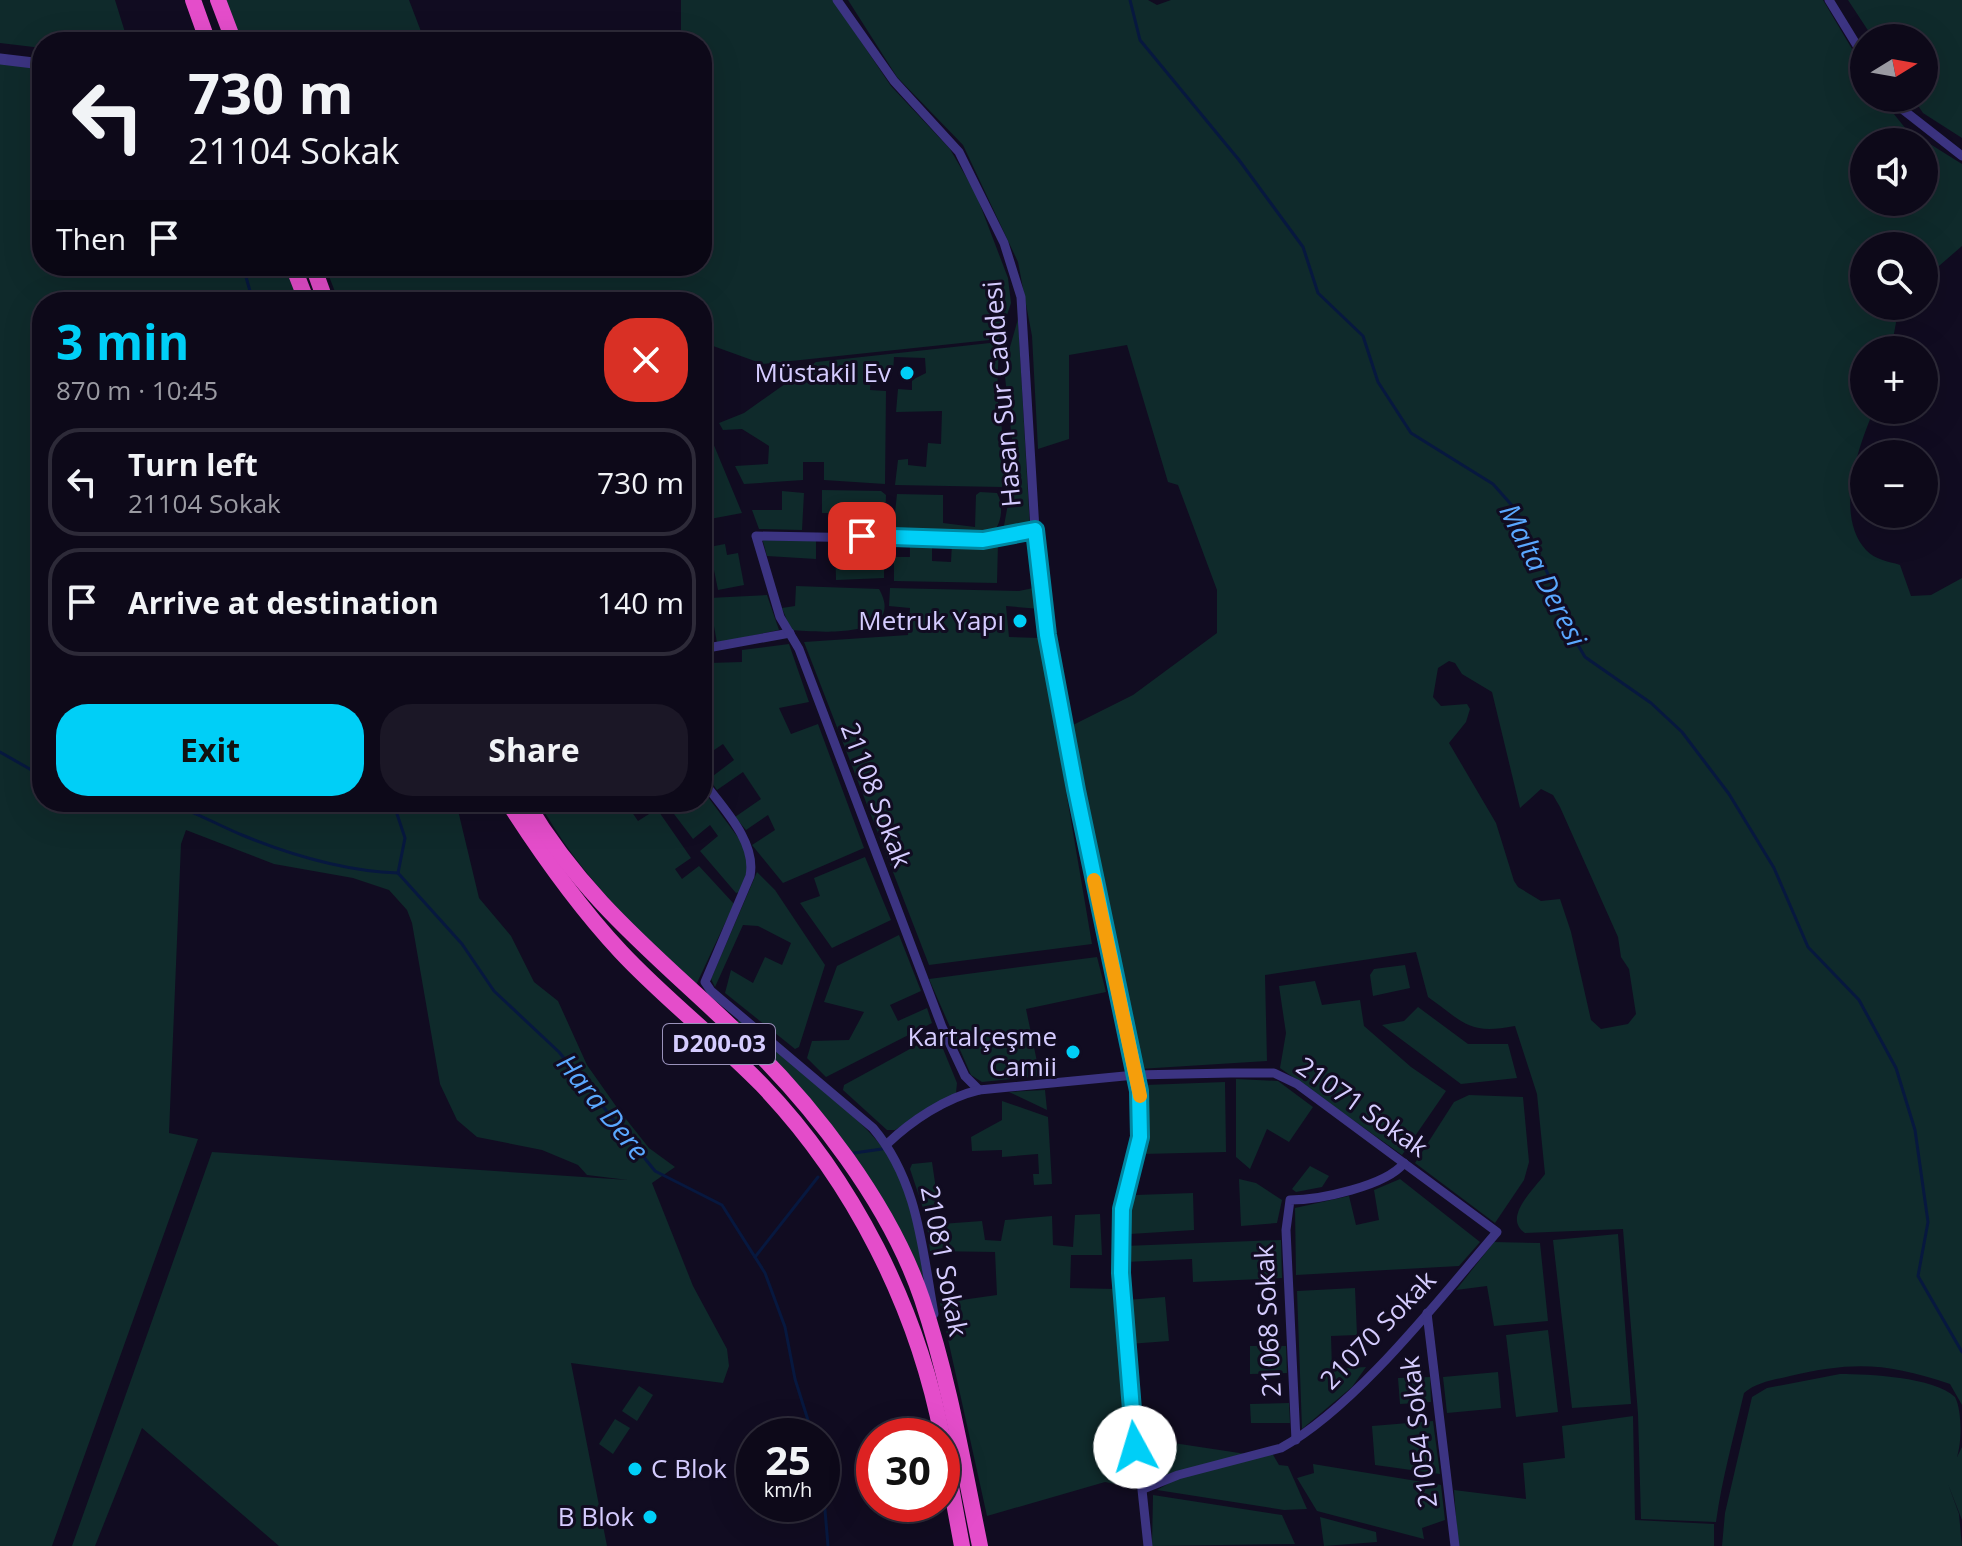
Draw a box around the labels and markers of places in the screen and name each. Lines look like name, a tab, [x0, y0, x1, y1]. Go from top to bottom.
place label: Müstakil Ev	[755, 354, 891, 390]
marker: Müstakil Ev	[898, 364, 916, 382]
pin	[828, 502, 896, 570]
place label: Metruk Yapı	[858, 602, 1004, 638]
marker: Metruk Yapı	[1011, 612, 1029, 630]
place label: Kartalçeşme Camii	[908, 1018, 1057, 1084]
marker: Kartalçeşme Camii	[1064, 1043, 1082, 1061]
place label: C Blok	[651, 1450, 727, 1486]
marker: C Blok	[626, 1460, 644, 1478]
place label: B Blok	[558, 1498, 634, 1534]
marker: B Blok	[641, 1508, 659, 1526]

